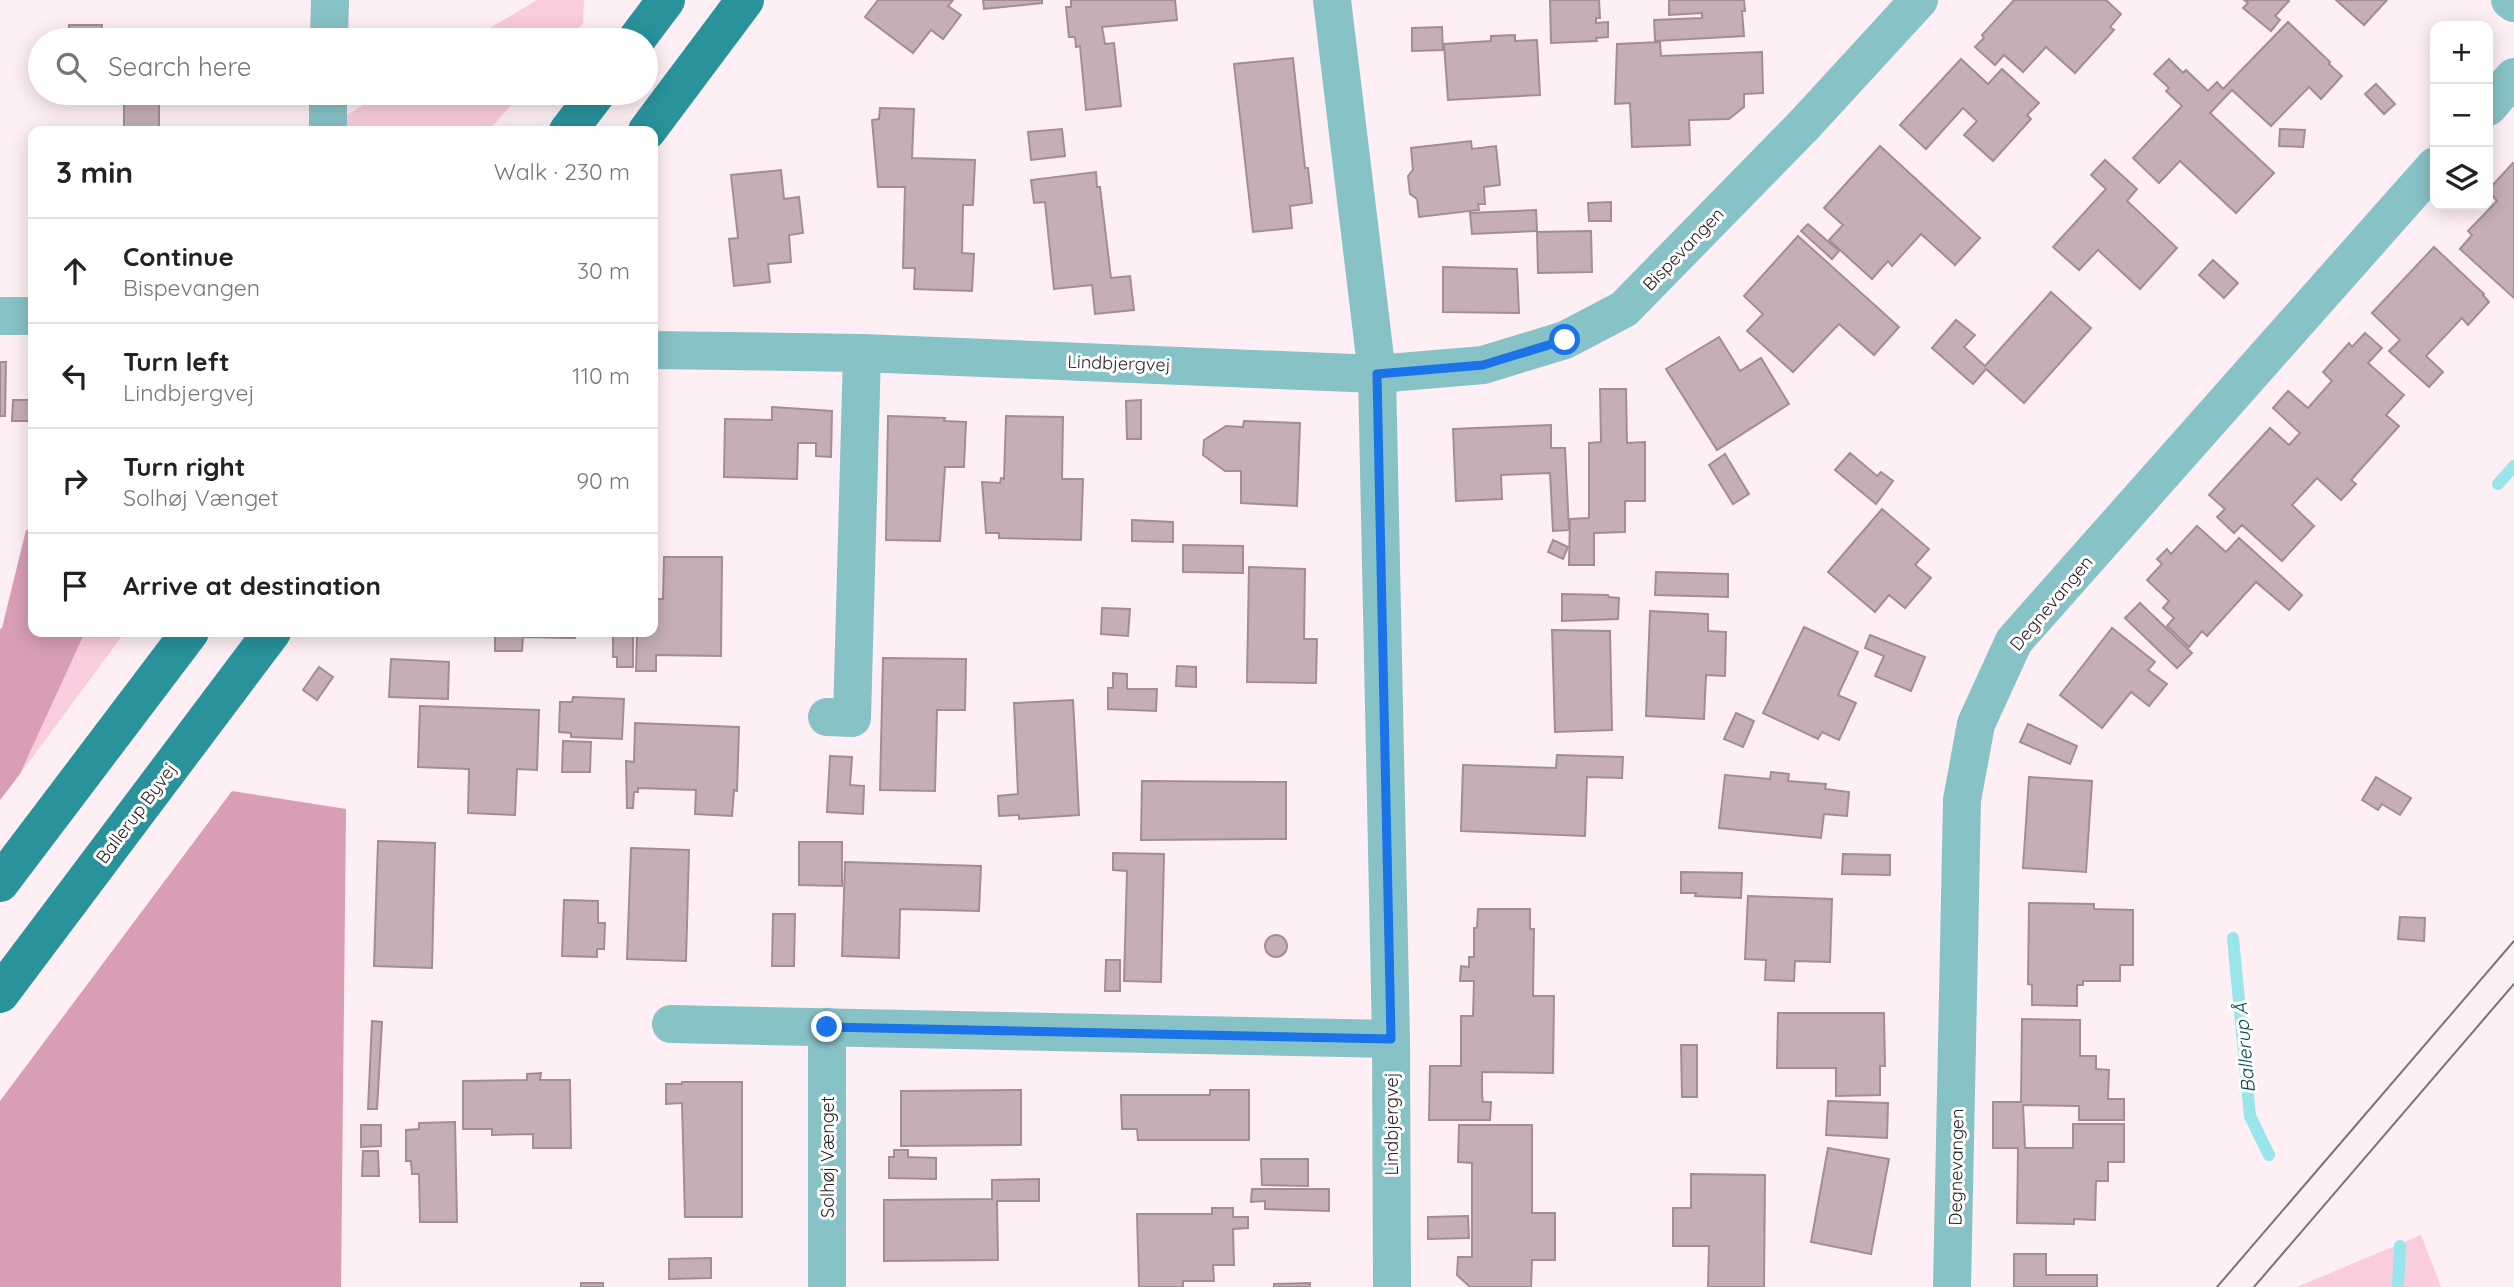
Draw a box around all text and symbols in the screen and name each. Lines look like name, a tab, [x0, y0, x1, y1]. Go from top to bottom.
map controls	[2430, 21, 2493, 210]
button: +	[2430, 21, 2493, 84]
search box	[28, 28, 658, 105]
icon: search	[52, 48, 90, 86]
text: Search here	[108, 50, 252, 83]
button: −	[2430, 84, 2493, 147]
button: layers	[2430, 147, 2493, 210]
text: 3 min	[56, 153, 133, 191]
text: Walk · 230 m	[494, 157, 630, 186]
street label: Bispevangen	[1637, 202, 1729, 296]
text: Continue	[123, 240, 234, 273]
icon: ahead	[56, 252, 94, 290]
text: 30 m	[577, 256, 630, 285]
text: Bispevangen	[123, 273, 260, 302]
route start	[1549, 324, 1580, 355]
text: Turn left	[123, 345, 230, 378]
street label: Lindbjergvej	[1067, 350, 1171, 376]
icon: left	[56, 357, 94, 395]
text: 110 m	[572, 361, 630, 390]
text: Lindbjergvej	[123, 378, 255, 407]
text: Turn right	[123, 450, 245, 483]
icon: right	[56, 462, 94, 500]
text: 90 m	[576, 466, 630, 495]
text: Solhøj Vænget	[123, 483, 279, 512]
street label: Degnevangen	[2005, 551, 2097, 655]
icon: arrive	[56, 567, 94, 605]
text: Arrive at destination	[123, 569, 381, 602]
street label: Ballerup Byvej	[91, 758, 181, 868]
water label: Ballerup Å	[2228, 1002, 2260, 1094]
route end	[811, 1011, 842, 1042]
street label: Lindbjergvej	[1380, 1072, 1403, 1176]
street label: Solhøj Vænget	[816, 1096, 839, 1218]
street label: Degnevangen	[1943, 1108, 1969, 1226]

